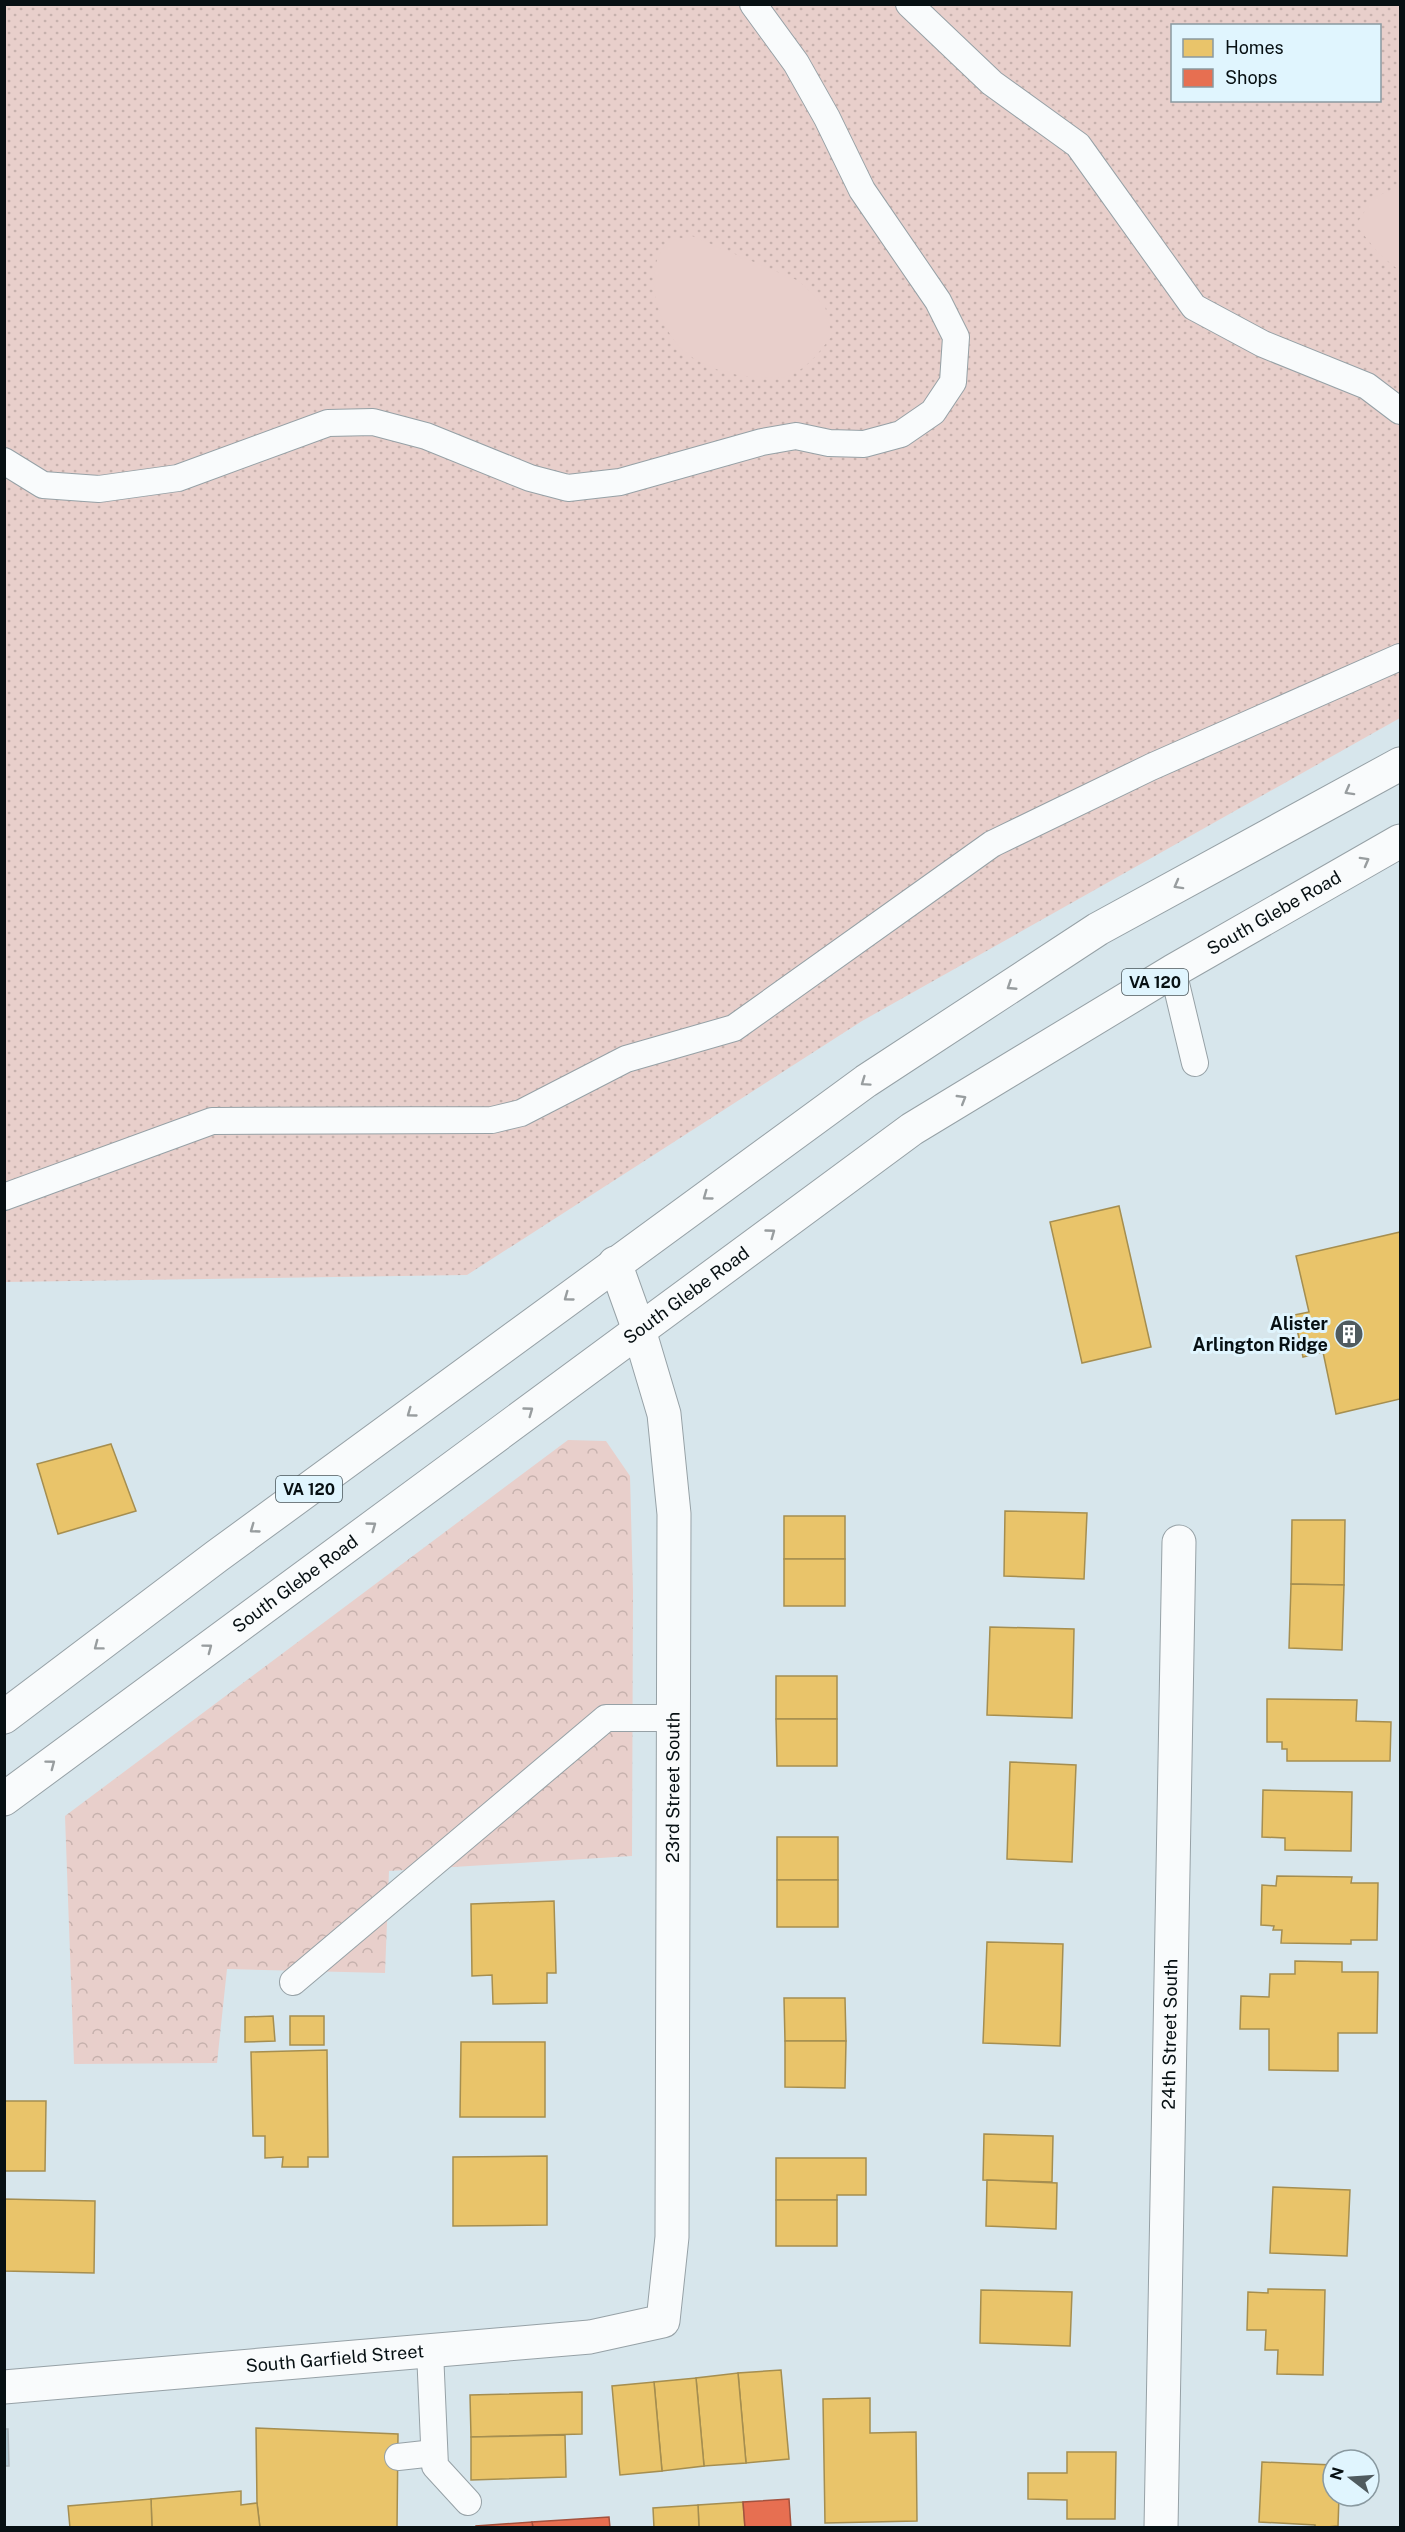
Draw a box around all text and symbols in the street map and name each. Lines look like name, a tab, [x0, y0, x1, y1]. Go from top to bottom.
legend	[1171, 24, 1381, 102]
text: Homes	[1225, 37, 1284, 58]
text: Shops	[1225, 67, 1277, 88]
one-way arrow	[1344, 784, 1355, 795]
one-way arrow	[1359, 857, 1370, 868]
street label: South Glebe Road	[1203, 866, 1344, 959]
one-way arrow	[1174, 878, 1184, 889]
road number: VA 120	[1122, 969, 1188, 995]
one-way arrow	[1007, 979, 1018, 990]
one-way arrow	[860, 1075, 871, 1086]
one-way arrow	[956, 1094, 966, 1106]
one-way arrow	[702, 1189, 713, 1200]
one-way arrow	[764, 1229, 775, 1240]
street label: South Glebe Road	[619, 1242, 753, 1348]
one-way arrow	[564, 1290, 575, 1301]
place label: Alister Arlington Ridge	[1193, 1313, 1329, 1355]
building icon: Alister Arlington Ridge	[1333, 1318, 1365, 1350]
one-way arrow	[407, 1406, 418, 1417]
one-way arrow	[523, 1407, 534, 1418]
road number: VA 120	[276, 1476, 342, 1502]
one-way arrow	[250, 1522, 261, 1533]
one-way arrow	[365, 1523, 376, 1534]
street label: South Glebe Road	[228, 1530, 362, 1637]
one-way arrow	[94, 1639, 105, 1650]
one-way arrow	[201, 1644, 212, 1655]
street label: 23rd Street South	[662, 1712, 683, 1863]
one-way arrow	[45, 1760, 56, 1771]
street label: 24th Street South	[1158, 1958, 1181, 2110]
street label: South Garfield Street	[245, 2340, 425, 2376]
north arrow	[1321, 2448, 1381, 2508]
text: N	[1326, 2465, 1348, 2483]

